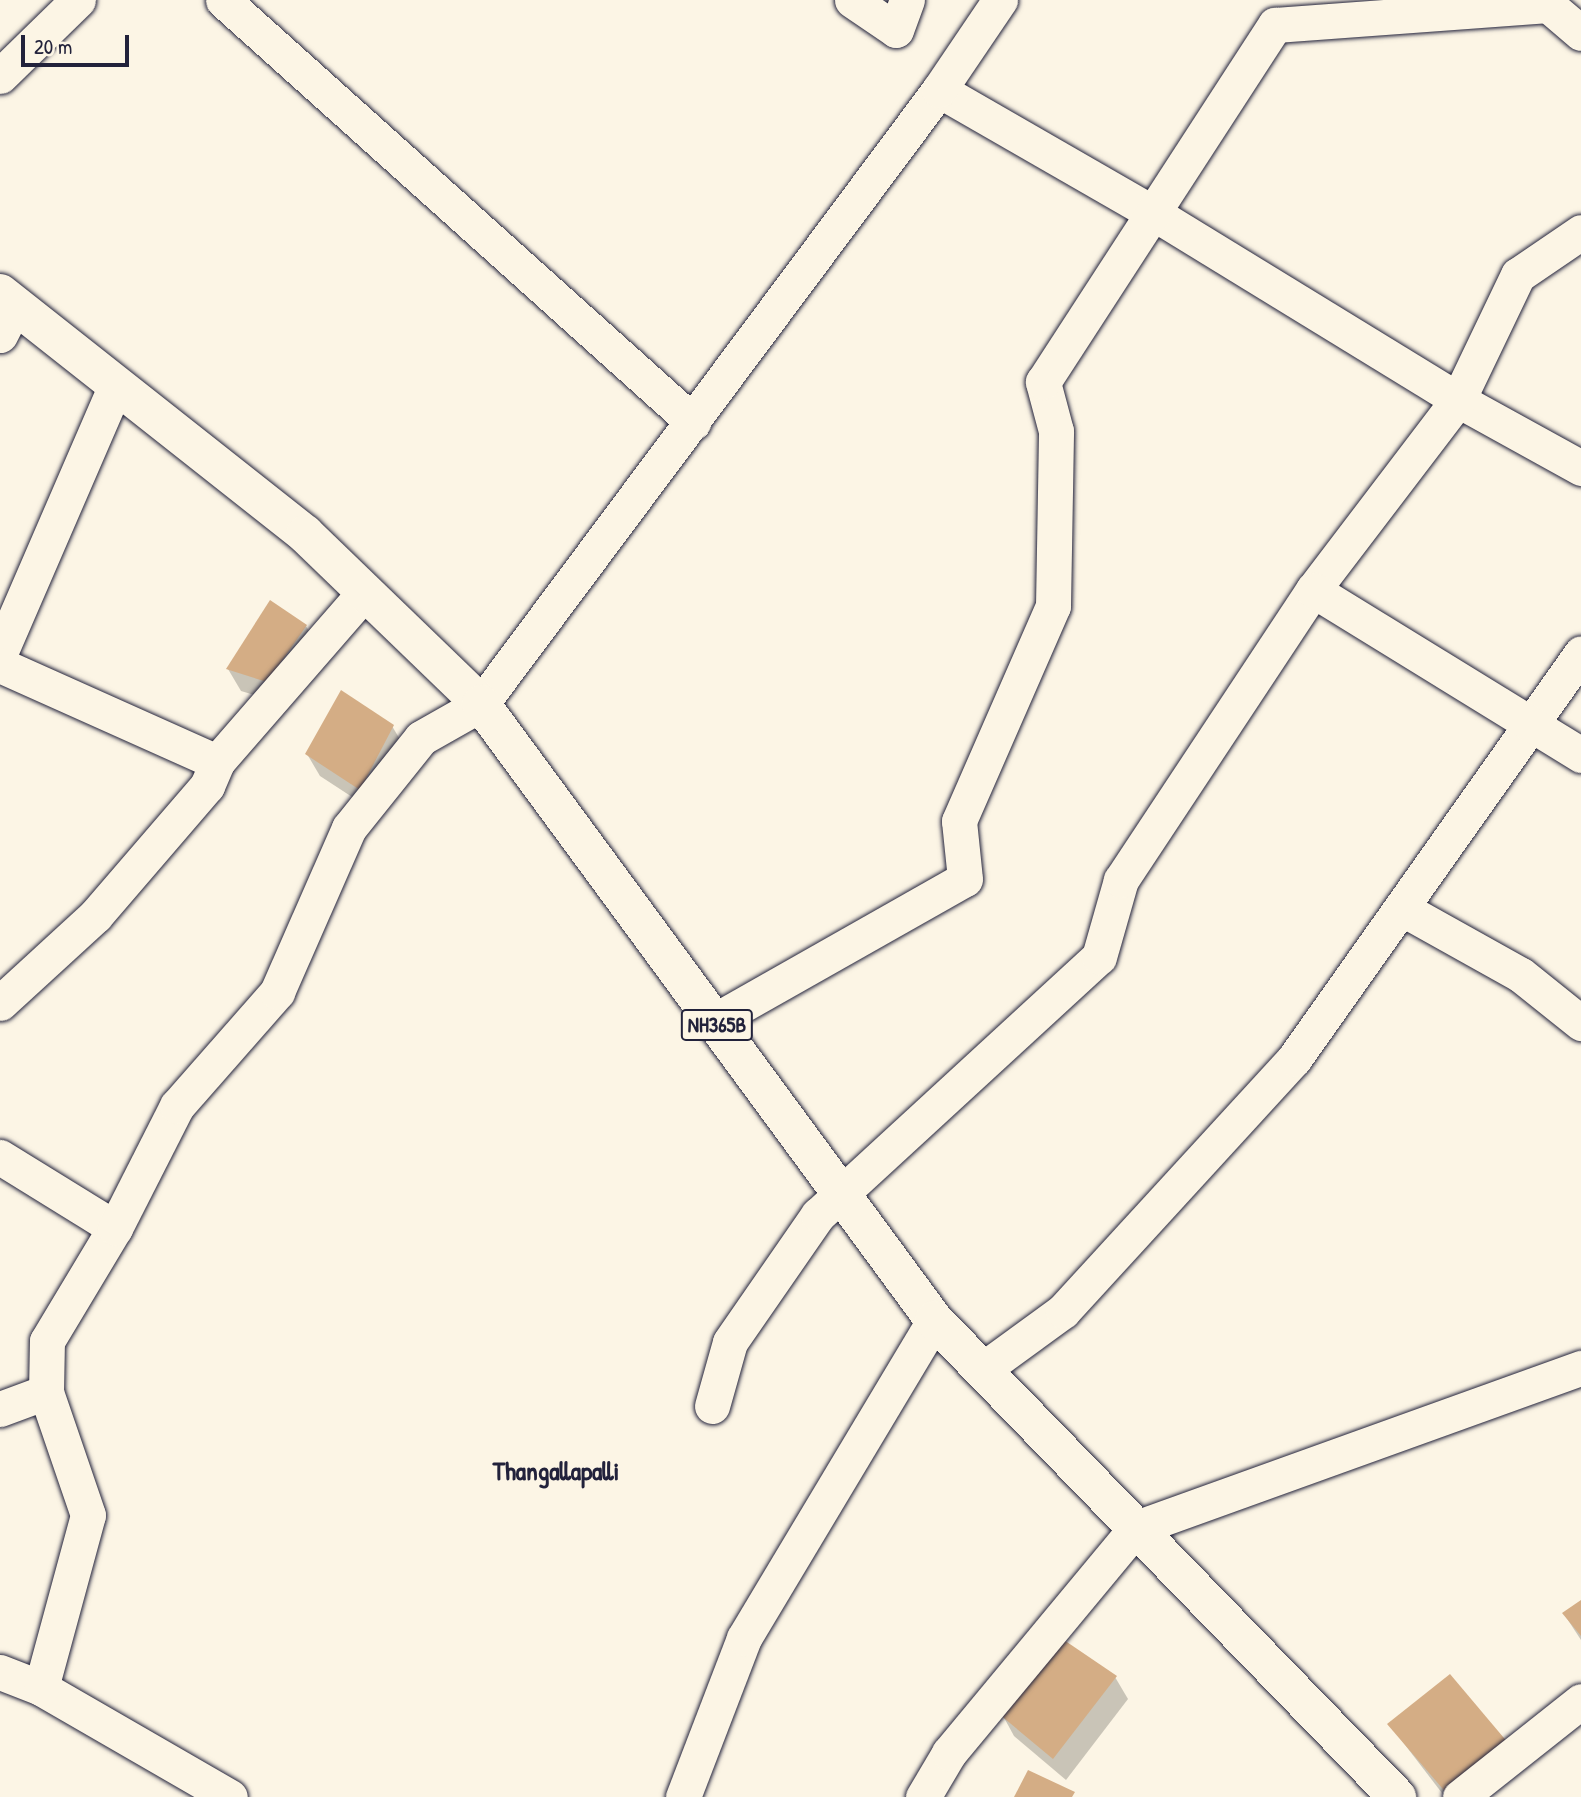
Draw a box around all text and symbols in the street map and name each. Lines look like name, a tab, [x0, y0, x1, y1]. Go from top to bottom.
scale bar	[24, 21, 133, 65]
text: 20 m	[34, 32, 72, 61]
road number: NH365B	[680, 1007, 754, 1042]
district label: Thangallapalli	[493, 1455, 619, 1487]

